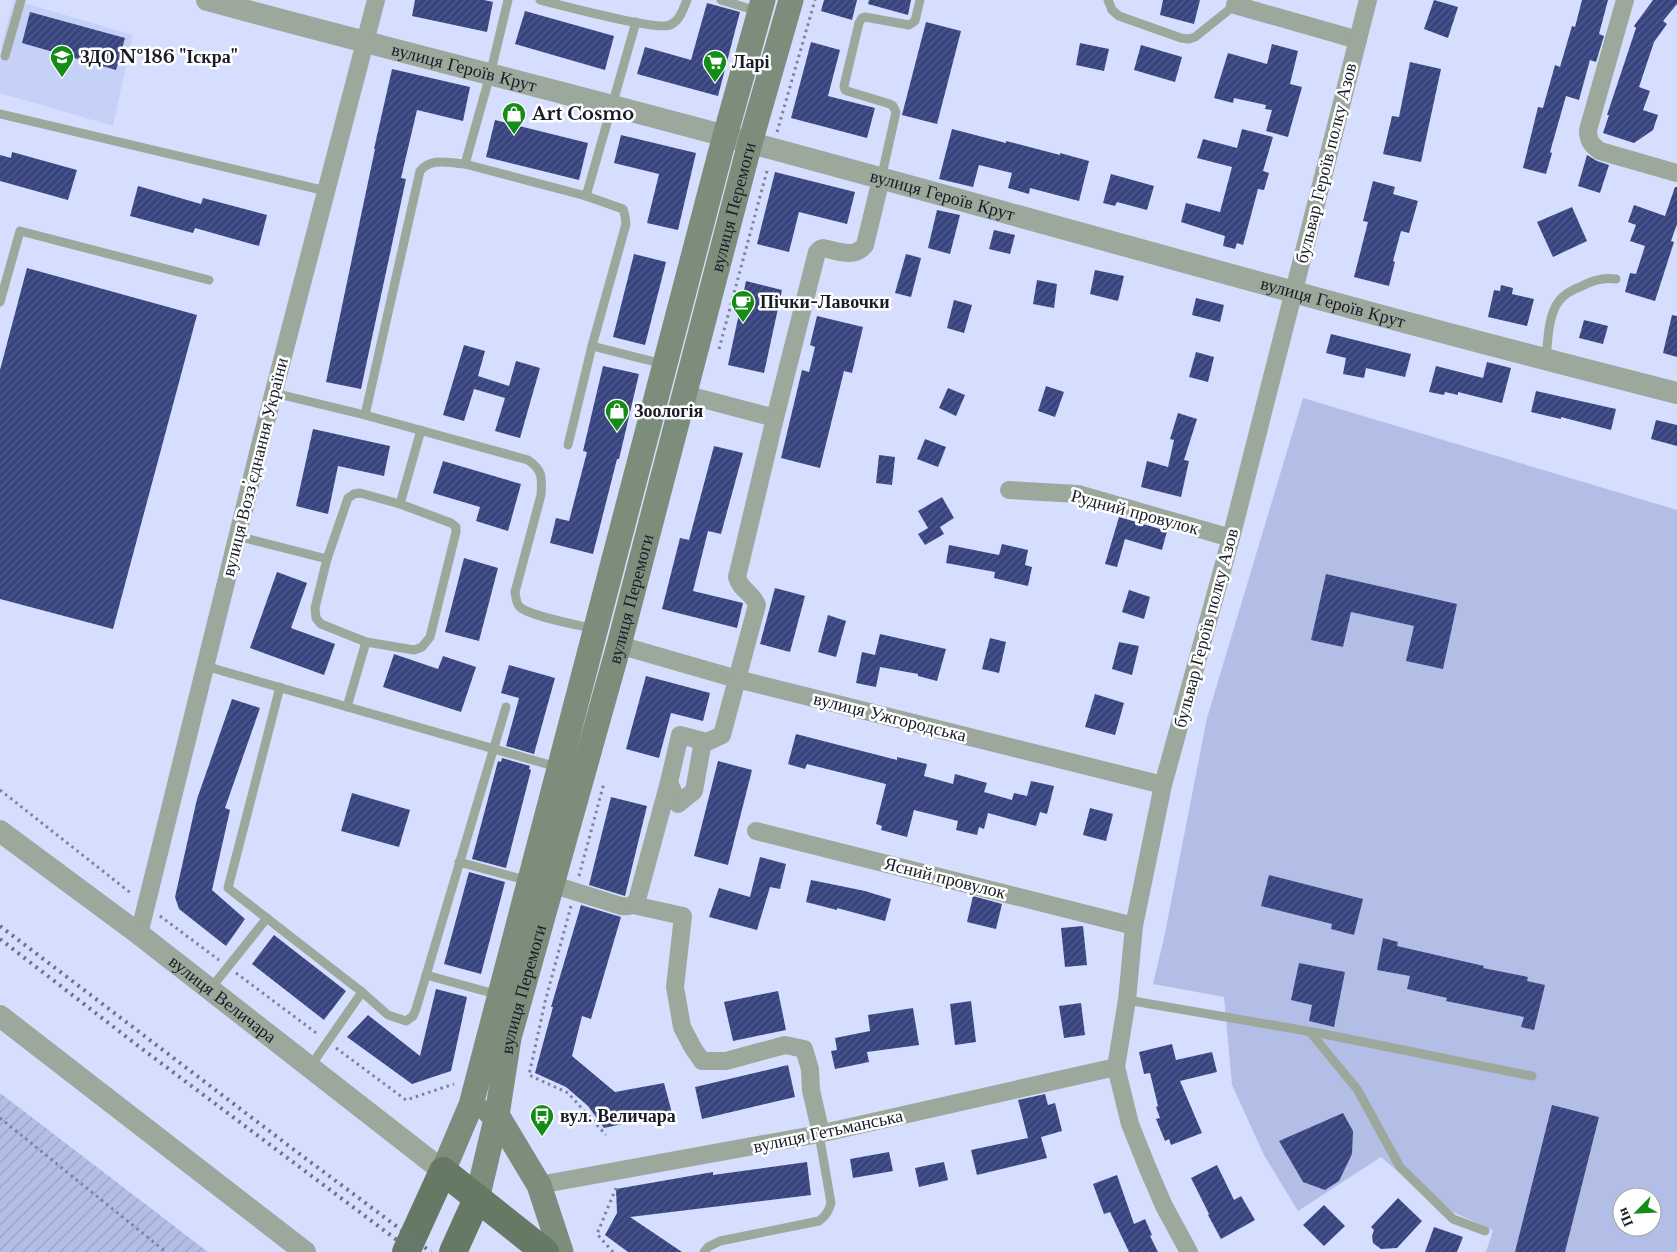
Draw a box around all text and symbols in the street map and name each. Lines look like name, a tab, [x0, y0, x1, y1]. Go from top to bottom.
street label: вулиця Героїв Крут	[389, 38, 539, 97]
school or university icon: ЗДО №186 "Іскра"	[49, 44, 75, 78]
place label: ЗДО №186 "Іскра"	[80, 46, 238, 68]
supermarket icon: Ларі	[702, 49, 728, 83]
place label: Ларі	[732, 51, 769, 73]
street label: бульвар Героїв полку Азов	[1290, 61, 1362, 265]
shop icon: Art Cosmo	[501, 101, 527, 135]
place label: Art Cosmo	[531, 103, 634, 125]
street label: вулиця Перемоги	[706, 139, 761, 274]
street label: вулиця Героїв Крут	[868, 165, 1017, 226]
street label: вулиця Героїв Крут	[1258, 272, 1408, 333]
cafe icon: Пічки-Лавочки	[730, 289, 756, 323]
place label: Пічки-Лавочки	[760, 291, 890, 313]
street label: вулиця Воззʼєднання України	[217, 355, 293, 579]
shop icon: Зоологія	[604, 398, 630, 432]
place label: Зоологія	[634, 400, 704, 422]
street label: Рудний провулок	[1069, 484, 1202, 540]
street label: бульвар Героїв полку Азов	[1169, 526, 1243, 730]
street label: вулиця Перемоги	[603, 531, 659, 666]
street label: вулиця Ужгородська	[811, 687, 969, 747]
street label: Ясний провулок	[882, 852, 1008, 904]
street label: вулиця Перемоги	[496, 922, 551, 1055]
street label: вулиця Величара	[164, 950, 281, 1048]
bus stop icon: вул. Величара	[529, 1103, 555, 1137]
street label: вулиця Гетьманська	[751, 1104, 905, 1158]
place label: вул. Величара	[560, 1105, 676, 1127]
north arrow	[1612, 1187, 1662, 1237]
text: Пн	[1613, 1205, 1637, 1230]

